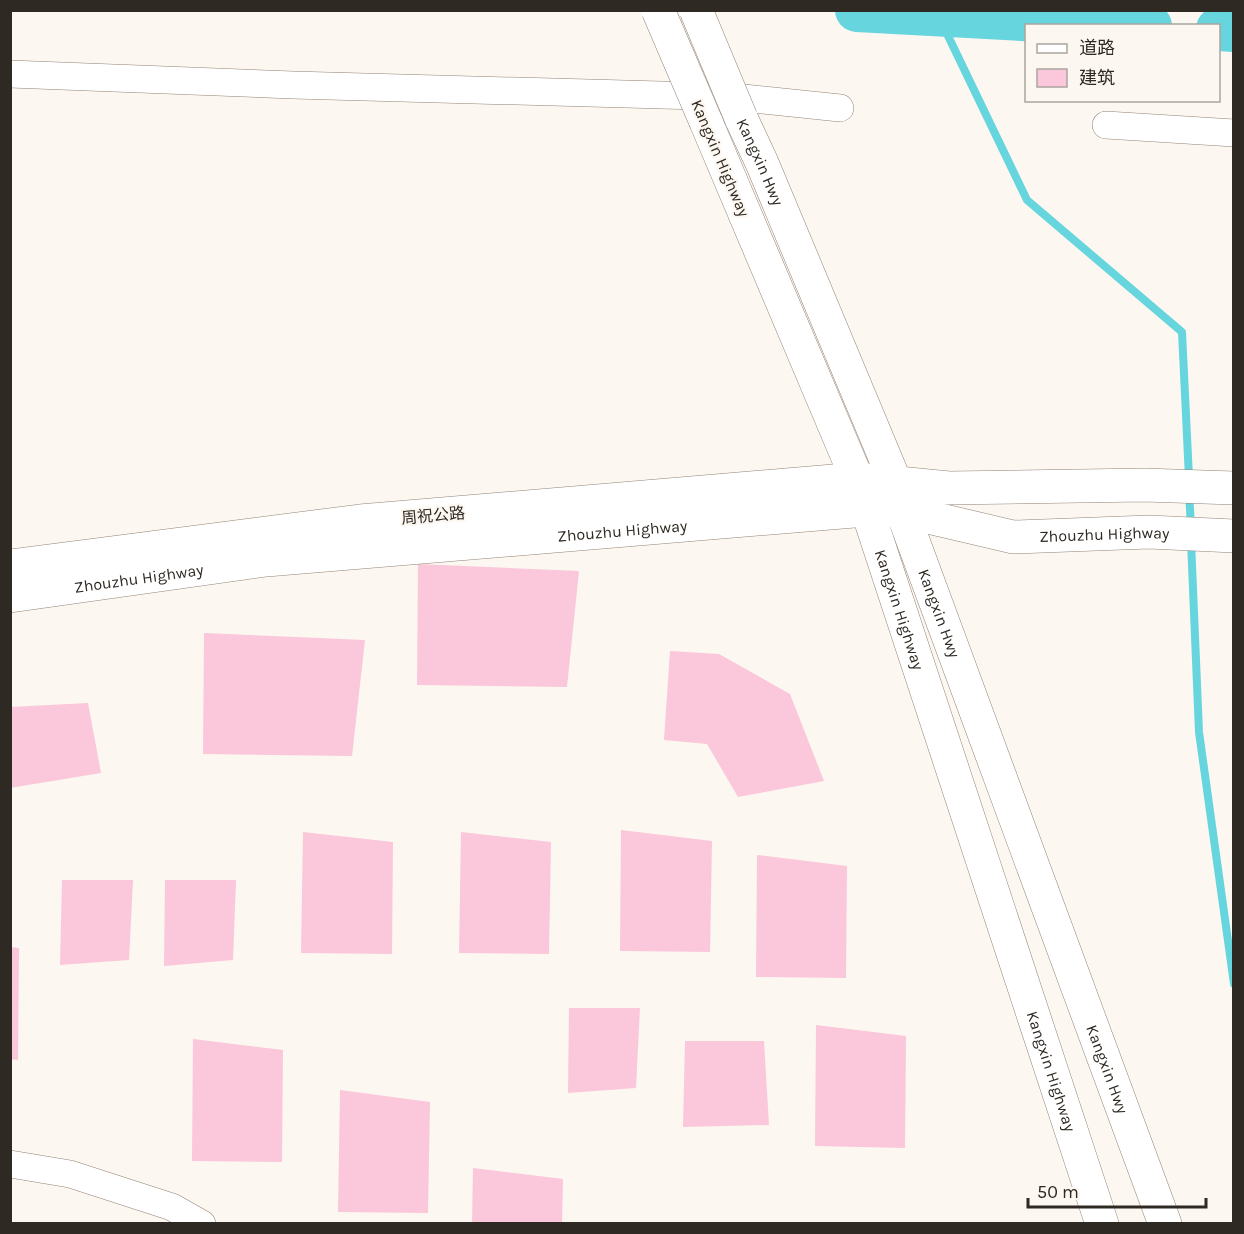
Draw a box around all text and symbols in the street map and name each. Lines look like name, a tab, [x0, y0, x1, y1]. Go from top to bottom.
legend	[1025, 24, 1220, 102]
text: 道路	[1079, 37, 1115, 59]
text: 建筑	[1079, 67, 1115, 89]
street label: Kangxin Highway	[687, 97, 754, 220]
street label: Kangxin Hwy	[732, 115, 788, 209]
street label: 周祝公路	[400, 503, 466, 528]
street label: Zhouzhu Highway	[557, 516, 689, 546]
street label: Zhouzhu Highway	[1039, 523, 1170, 546]
street label: Kangxin Highway	[871, 547, 928, 673]
street label: Zhouzhu Highway	[73, 560, 205, 597]
street label: Kangxin Hwy	[914, 566, 964, 661]
street label: Kangxin Highway	[1023, 1009, 1080, 1135]
street label: Kangxin Hwy	[1082, 1022, 1133, 1117]
scale bar	[1028, 1171, 1206, 1209]
text: 50 m	[1037, 1181, 1079, 1203]

